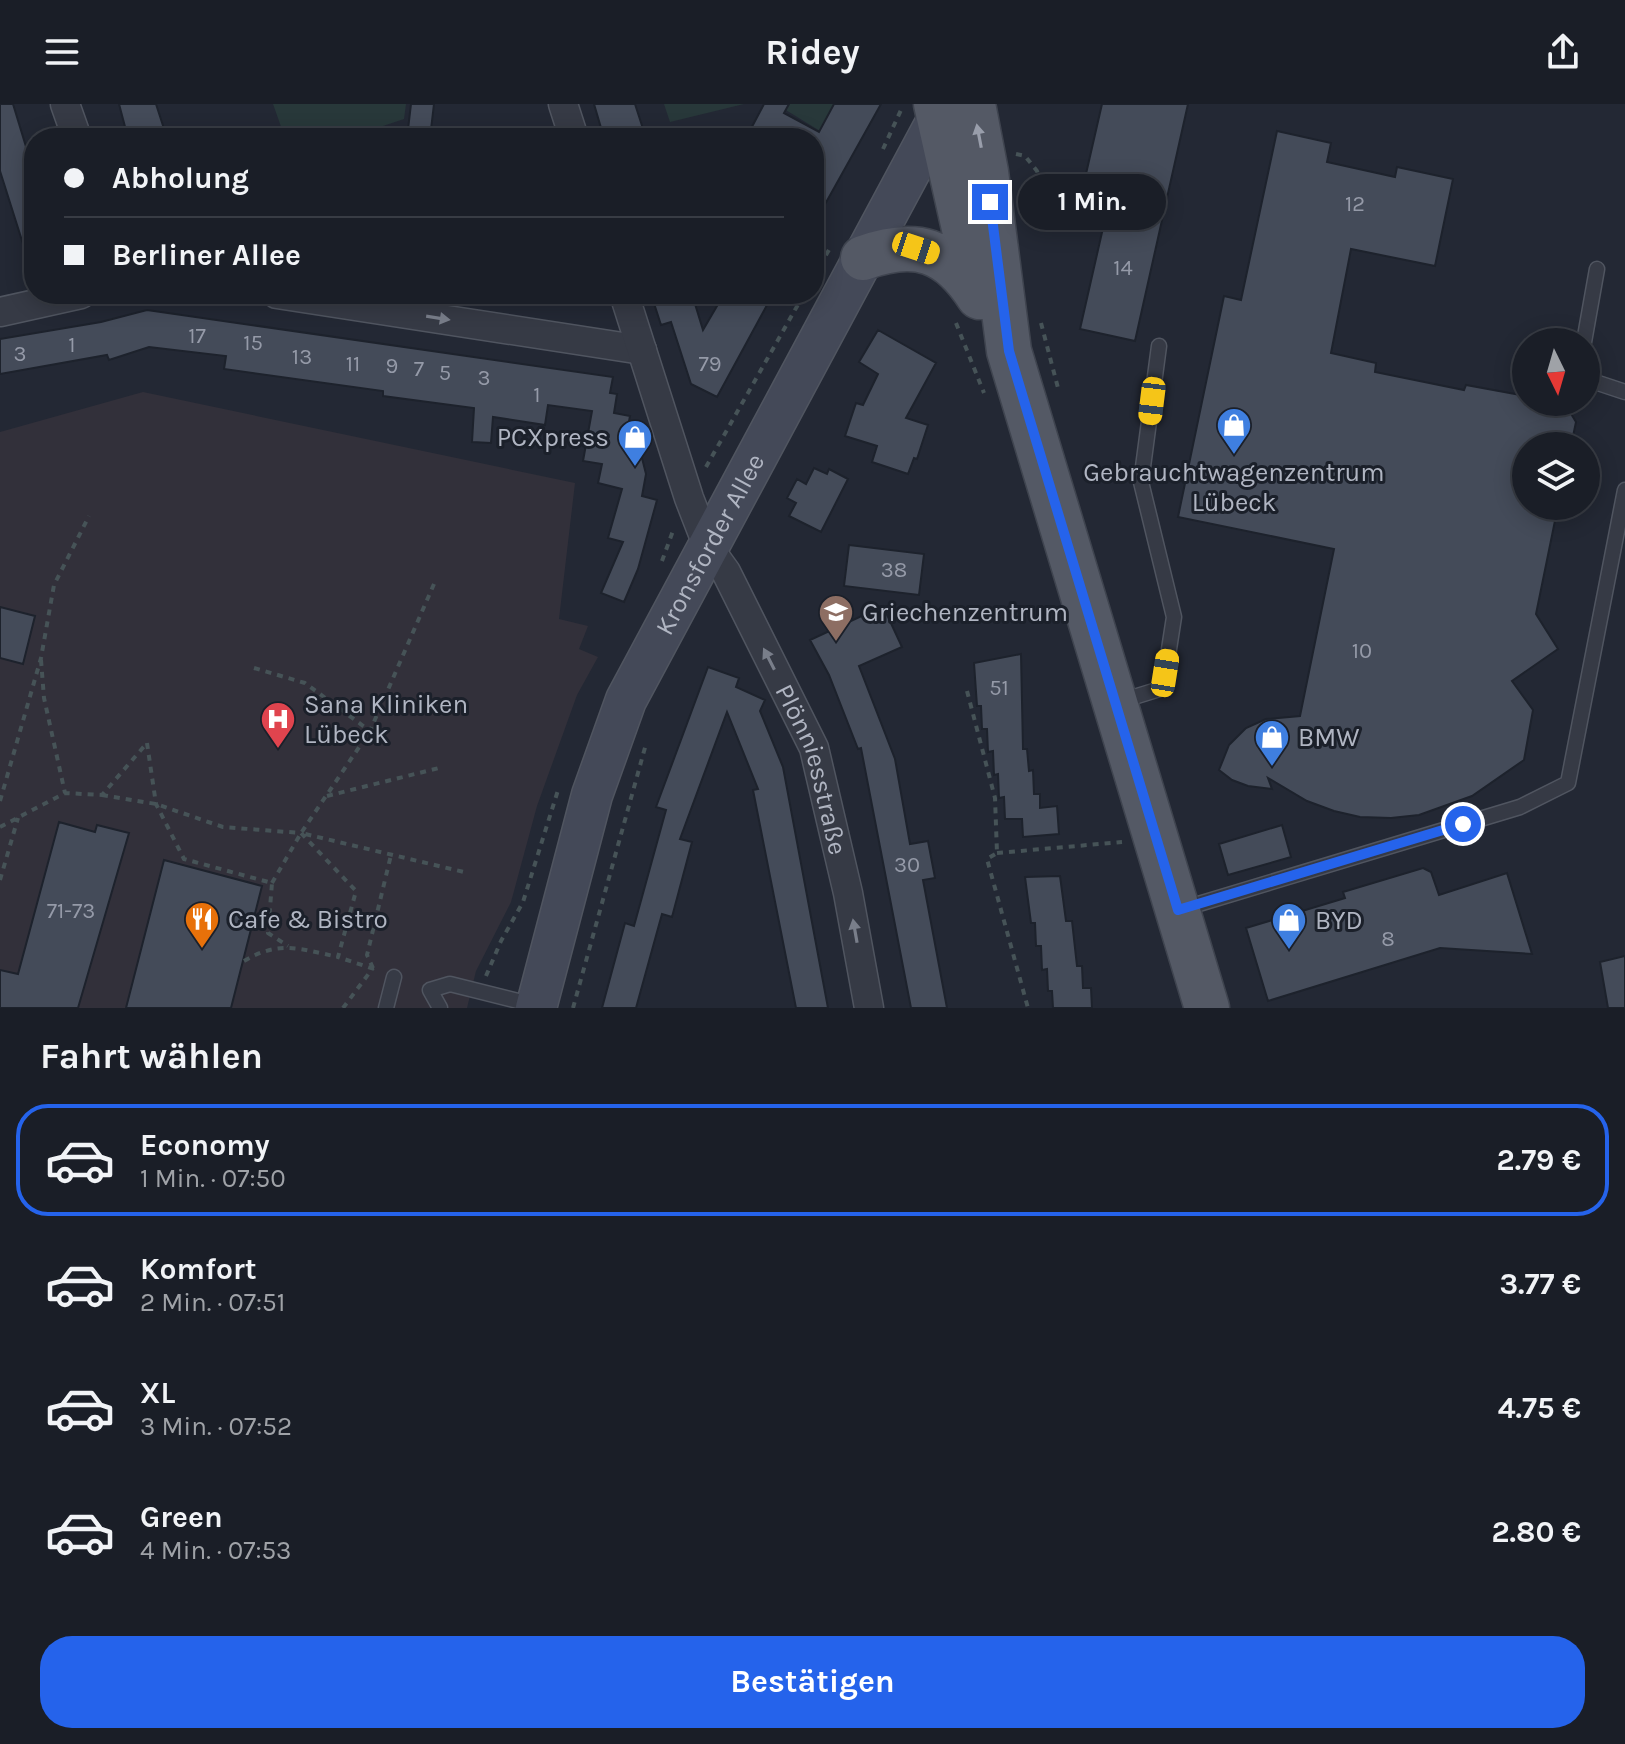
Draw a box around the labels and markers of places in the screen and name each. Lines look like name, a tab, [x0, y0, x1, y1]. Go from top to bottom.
shop icon: Gebrauchtwagenzentrum Lübeck	[1215, 406, 1253, 456]
shop icon: PCXpress	[616, 418, 654, 468]
place label: PCXpress	[497, 422, 609, 453]
place label: Gebrauchtwagenzentrum Lübeck	[1083, 457, 1385, 518]
school or university icon: Griechenzentrum	[817, 593, 855, 643]
place label: Griechenzentrum	[862, 597, 1068, 628]
place label: Sana Kliniken Lübeck	[304, 689, 468, 750]
hospital icon: Sana Kliniken Lübeck	[259, 700, 297, 750]
shop icon: BMW	[1253, 718, 1291, 768]
place label: BMW	[1298, 722, 1359, 753]
restaurant icon: Cafe & Bistro	[183, 900, 221, 950]
shop icon: BYD	[1270, 901, 1308, 951]
place label: Cafe & Bistro	[228, 904, 388, 935]
place label: BYD	[1315, 905, 1363, 936]

